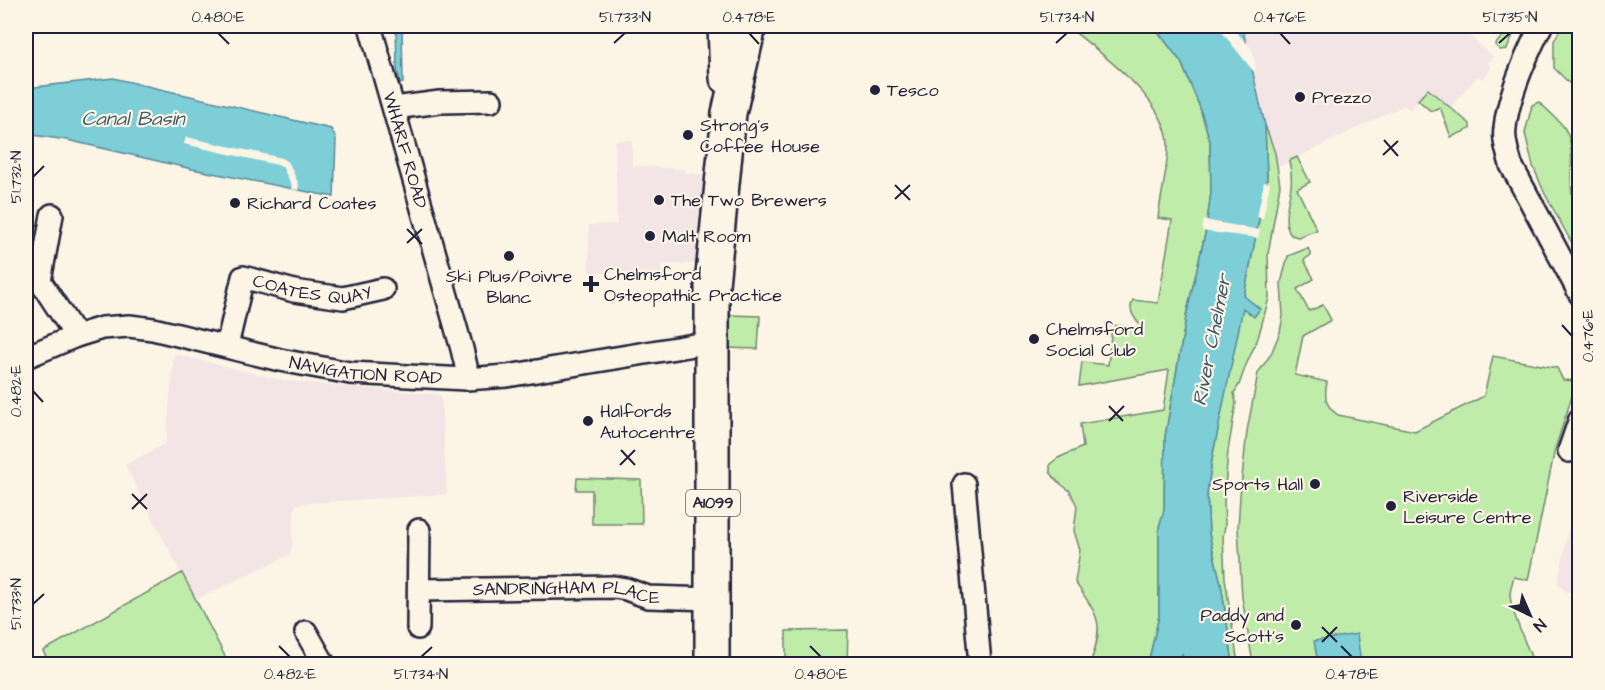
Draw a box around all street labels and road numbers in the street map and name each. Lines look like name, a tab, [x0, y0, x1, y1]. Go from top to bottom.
street label: WHARF ROAD	[377, 89, 434, 212]
street label: COATES QUAY	[250, 268, 375, 311]
street label: NAVIGATION ROAD	[287, 350, 443, 390]
road number: A1099	[686, 490, 740, 516]
street label: SANDRINGHAM PLACE	[472, 574, 661, 610]

